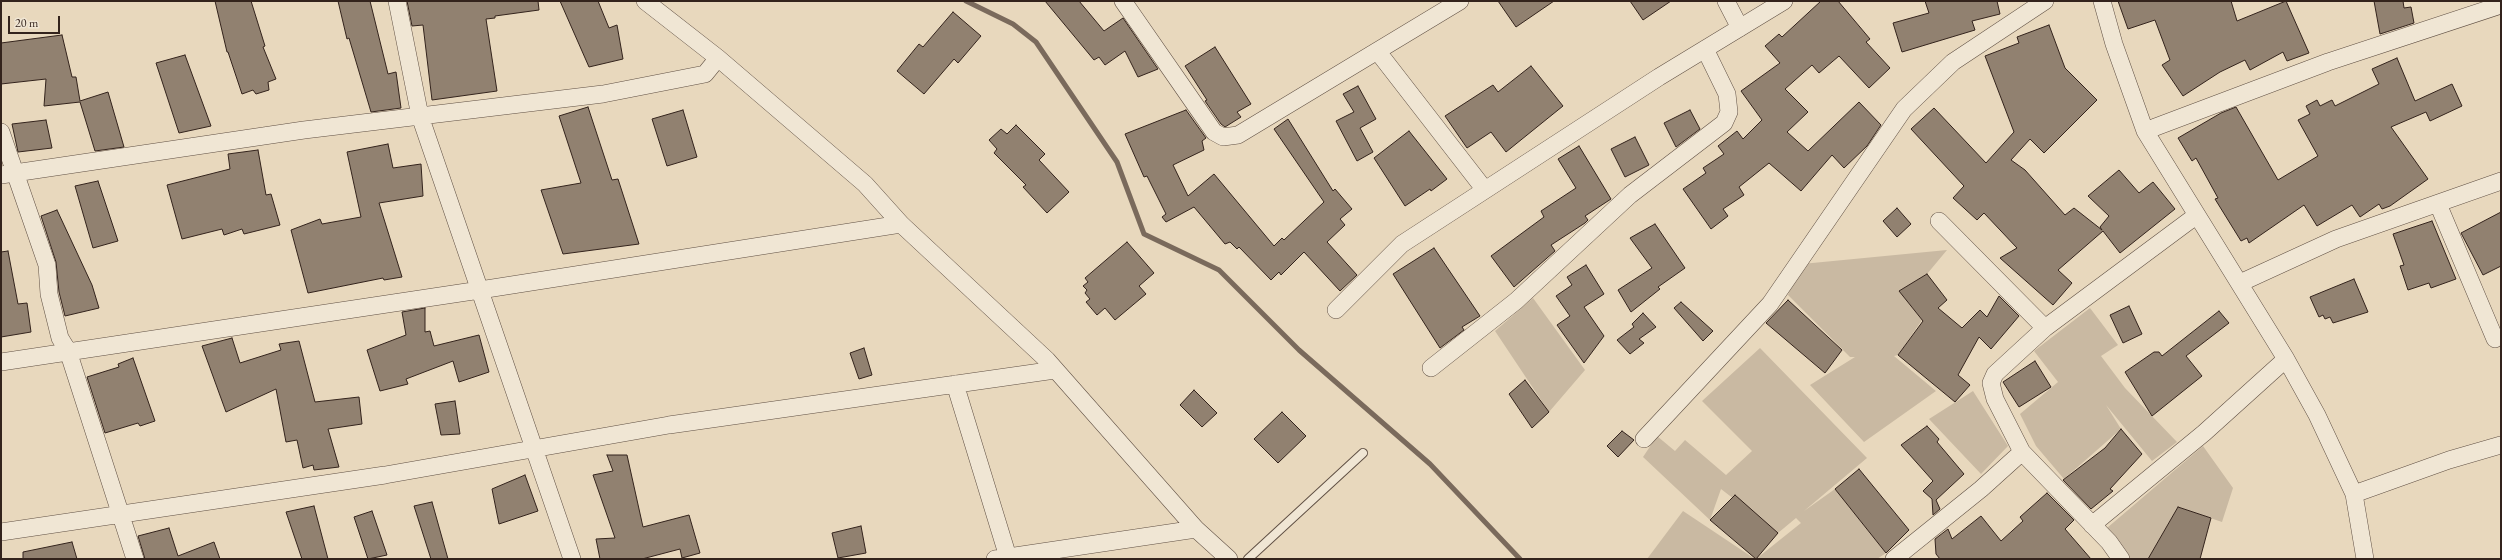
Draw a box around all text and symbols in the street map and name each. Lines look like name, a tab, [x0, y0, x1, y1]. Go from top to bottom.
scale bar	[10, 8, 62, 34]
text: 20 m	[15, 15, 38, 31]

